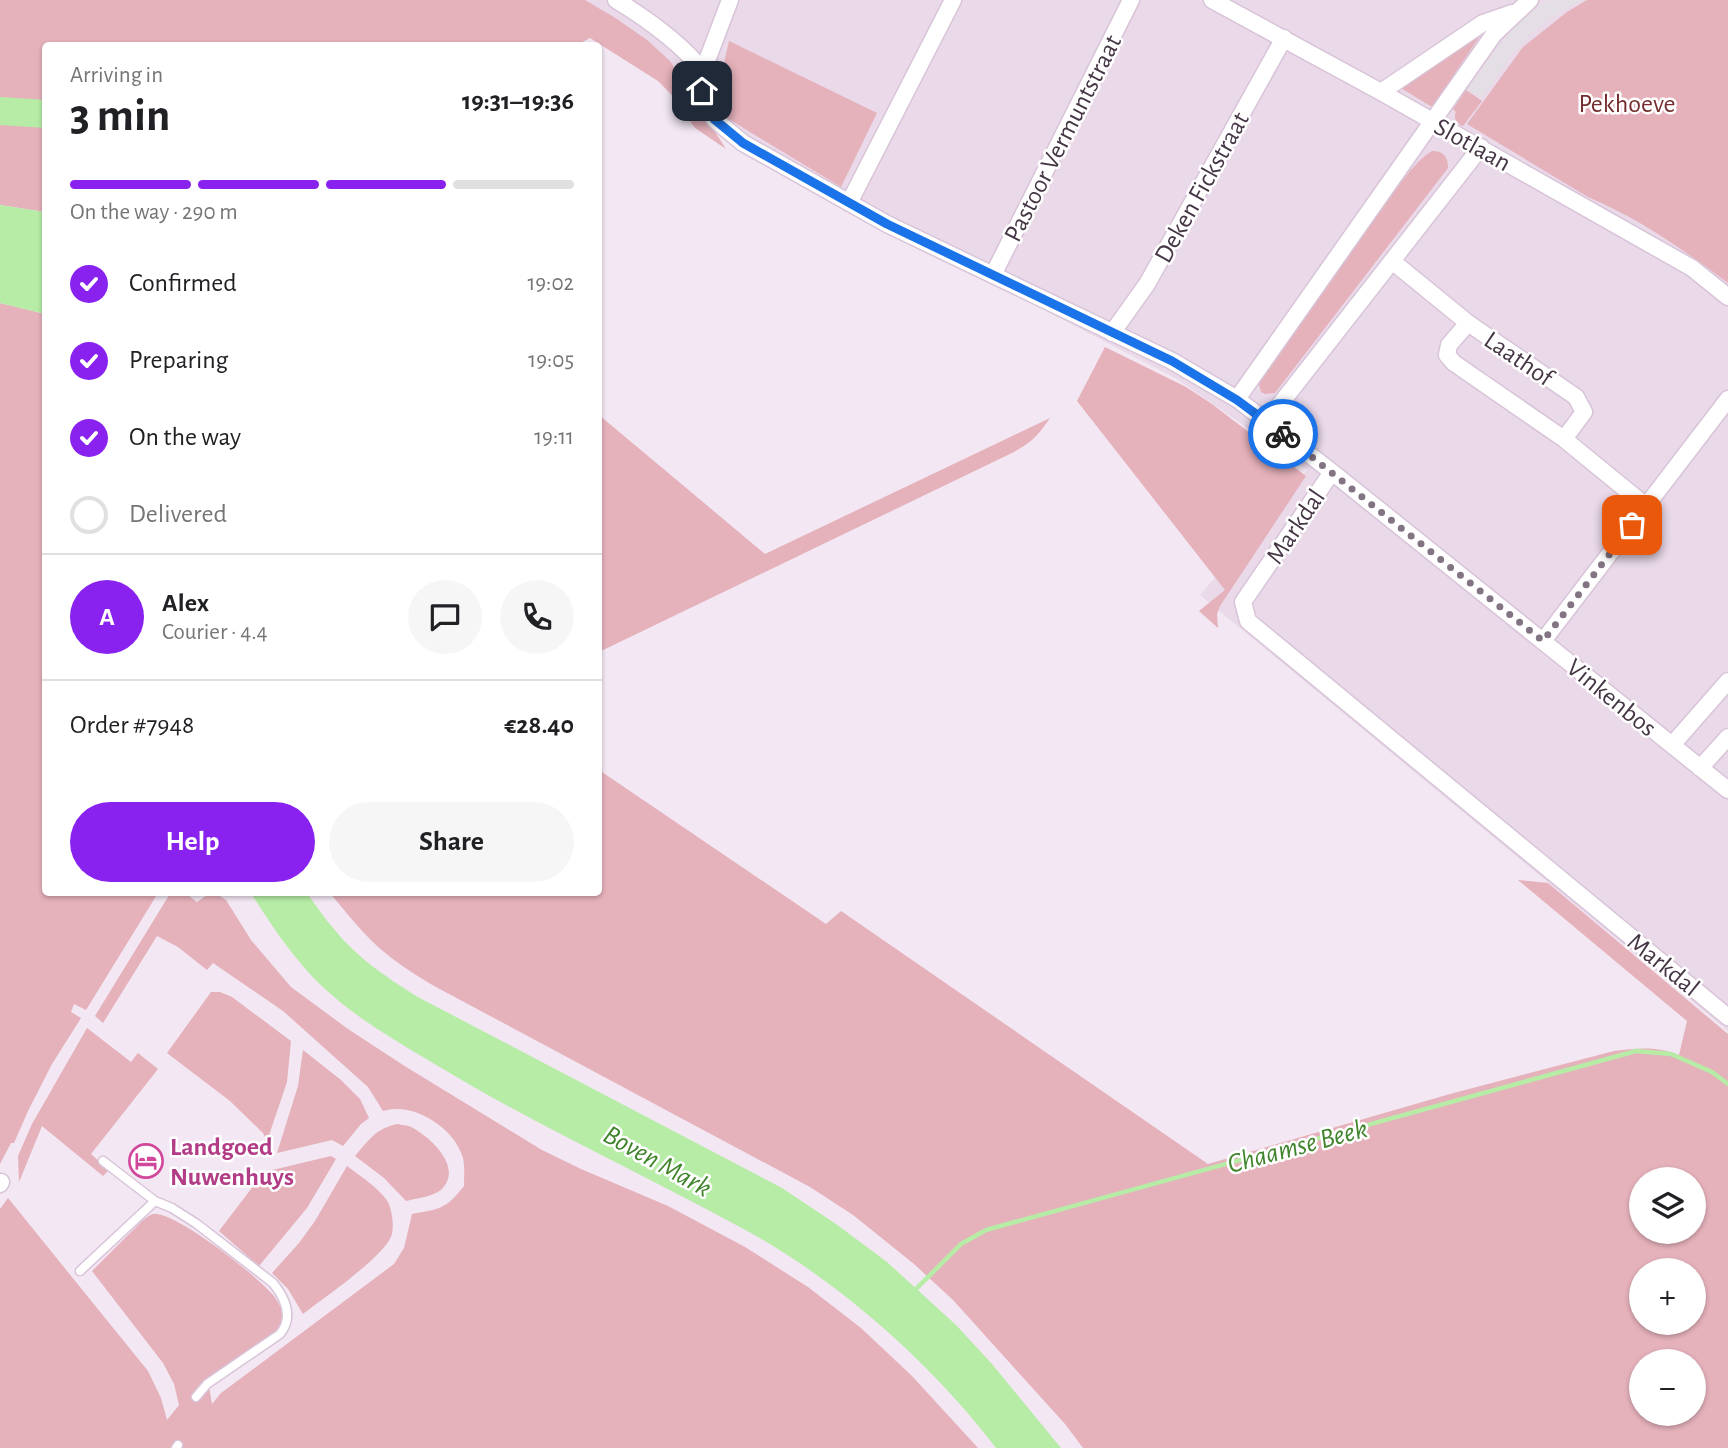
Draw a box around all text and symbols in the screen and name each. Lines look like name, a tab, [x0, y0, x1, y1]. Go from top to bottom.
street label: Pastoor Vermuntstraat	[1000, 31, 1126, 246]
pin	[672, 61, 732, 121]
text: Arriving in	[70, 64, 163, 87]
icon: home	[683, 72, 721, 110]
text: 19:31–19:36	[462, 88, 574, 114]
park label: Pekhoeve	[1578, 91, 1676, 117]
text: 3 min	[70, 93, 170, 139]
street label: Deken Fickstraat	[1150, 108, 1254, 267]
street label: Slotlaan	[1430, 113, 1515, 176]
text: On the way · 290 m	[70, 201, 238, 224]
icon: check	[70, 265, 108, 303]
text: Confirmed	[129, 270, 237, 296]
text: 19:02	[527, 272, 574, 295]
street label: Laathof	[1479, 327, 1559, 392]
icon: check	[70, 342, 108, 380]
text: Preparing	[129, 347, 228, 373]
text: 19:05	[528, 349, 574, 372]
courier	[1248, 399, 1318, 469]
icon: bike	[1264, 415, 1302, 453]
icon: check	[70, 419, 108, 457]
text: On the way	[129, 424, 241, 450]
text: 19:11	[534, 426, 574, 449]
street label: Markdal	[1262, 485, 1330, 569]
pin	[1602, 495, 1662, 555]
text: Delivered	[129, 501, 227, 527]
icon: bag	[1613, 506, 1651, 544]
button: chat	[408, 580, 482, 654]
button: phone	[500, 580, 574, 654]
text: Alex	[162, 590, 209, 616]
text: A	[99, 604, 115, 630]
text: Courier · 4.4	[162, 621, 268, 644]
street label: Vinkenbos	[1562, 654, 1661, 742]
text: Order #7948	[70, 712, 194, 738]
text: €28.40	[504, 712, 574, 738]
button: Help	[70, 802, 315, 882]
button: Share	[329, 802, 574, 882]
street label: Markdal	[1623, 928, 1704, 1001]
water label: Chaamse Beek	[1225, 1115, 1371, 1179]
water label: Boven Mark	[598, 1121, 716, 1203]
place label: Landgoed Nuwenhuys	[170, 1134, 294, 1190]
hotel icon: Landgoed Nuwenhuys	[127, 1142, 165, 1180]
map controls	[1629, 1167, 1706, 1426]
button: layers	[1629, 1167, 1706, 1244]
button: +	[1629, 1258, 1706, 1335]
button: −	[1629, 1349, 1706, 1426]

